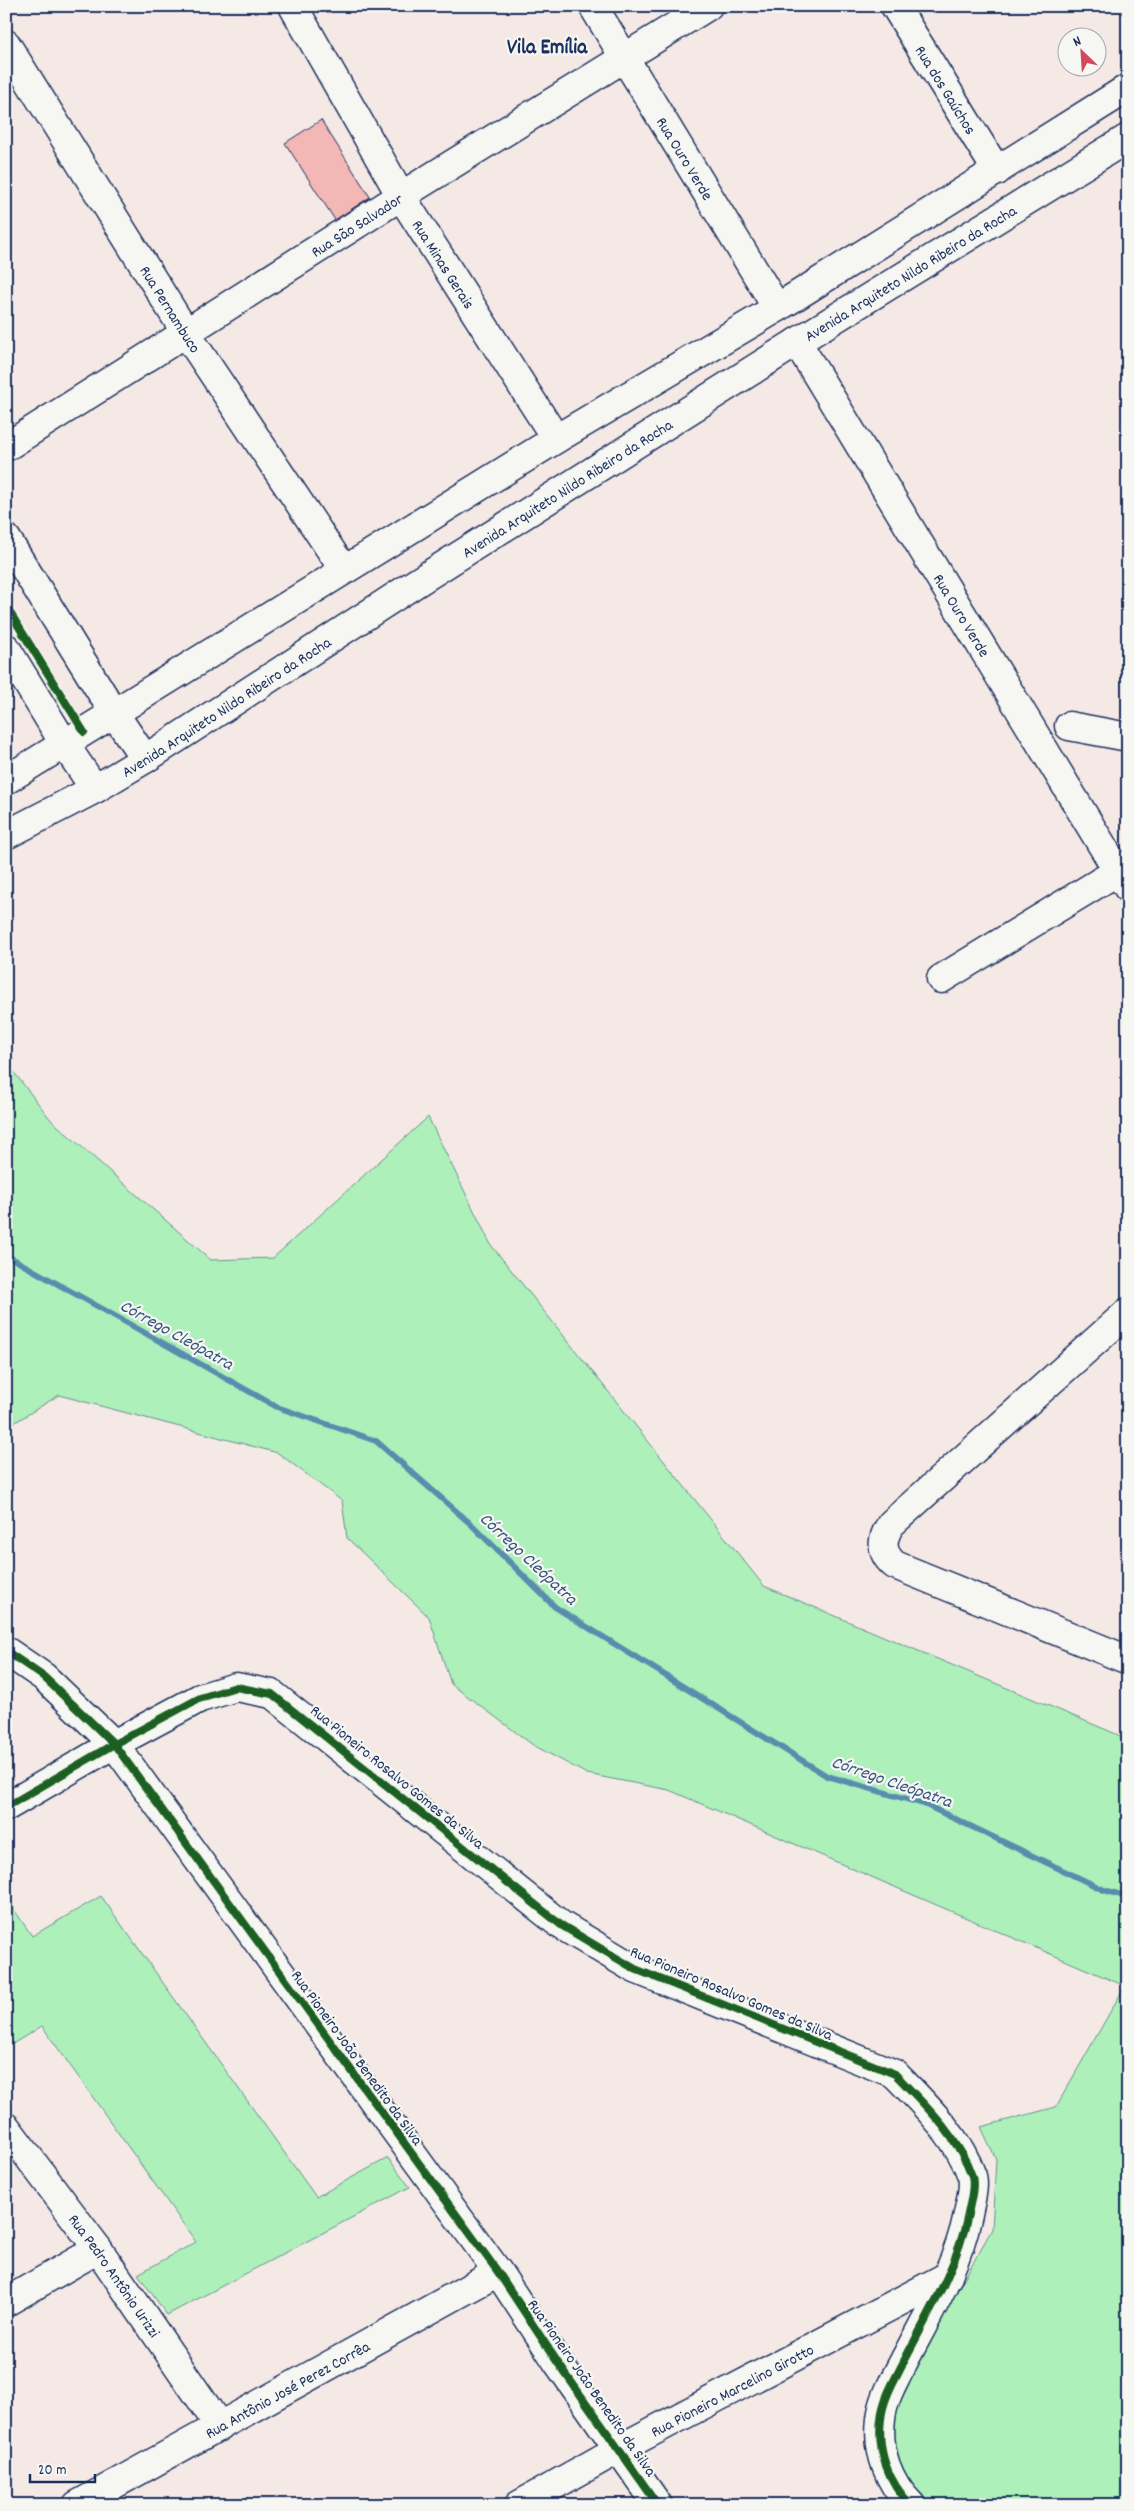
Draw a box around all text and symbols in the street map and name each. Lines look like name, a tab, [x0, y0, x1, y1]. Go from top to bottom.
north arrow	[1056, 28, 1106, 78]
text: N	[1070, 31, 1085, 53]
district label: Vila Emília	[507, 34, 588, 64]
street label: Rua dos Gaúchos	[908, 42, 981, 140]
street label: Rua Ouro Verde	[649, 113, 718, 205]
street label: Rua São Salvador	[307, 189, 408, 264]
street label: Avenida Arquiteto Nildo Ribeiro da Rocha	[801, 200, 1022, 349]
street label: Rua Minas Gerais	[405, 216, 479, 314]
street label: Rua Pernambuco	[133, 262, 205, 358]
street label: Avenida Arquiteto Nildo Ribeiro da Rocha	[458, 414, 678, 565]
street label: Rua Ouro Verde	[926, 570, 994, 662]
street label: Avenida Arquiteto Nildo Ribeiro da Rocha	[118, 632, 337, 784]
water label: Córrego Cleópatra	[115, 1295, 238, 1378]
water label: Córrego Cleópatra	[473, 1508, 583, 1613]
street label: Rua Pioneiro Rosalvo Gomes da Silva	[305, 1700, 489, 1856]
water label: Córrego Cleópatra	[828, 1751, 956, 1816]
street label: Rua Pioneiro Rosalvo Gomes da Silva	[626, 1941, 836, 2048]
street label: Rua Pioneiro João Benedito da Silva	[284, 1966, 428, 2151]
street label: Rua Pedro Antônio Urizzi	[62, 2210, 165, 2343]
street label: Rua Pioneiro João Benedito da Silva	[521, 2295, 661, 2482]
street label: Rua Antônio José Perez Corrêa	[202, 2336, 375, 2446]
street label: Rua Pioneiro Marcelino Girotto	[647, 2339, 819, 2444]
scale bar	[30, 2451, 95, 2483]
text: 20 m	[38, 2460, 66, 2482]

